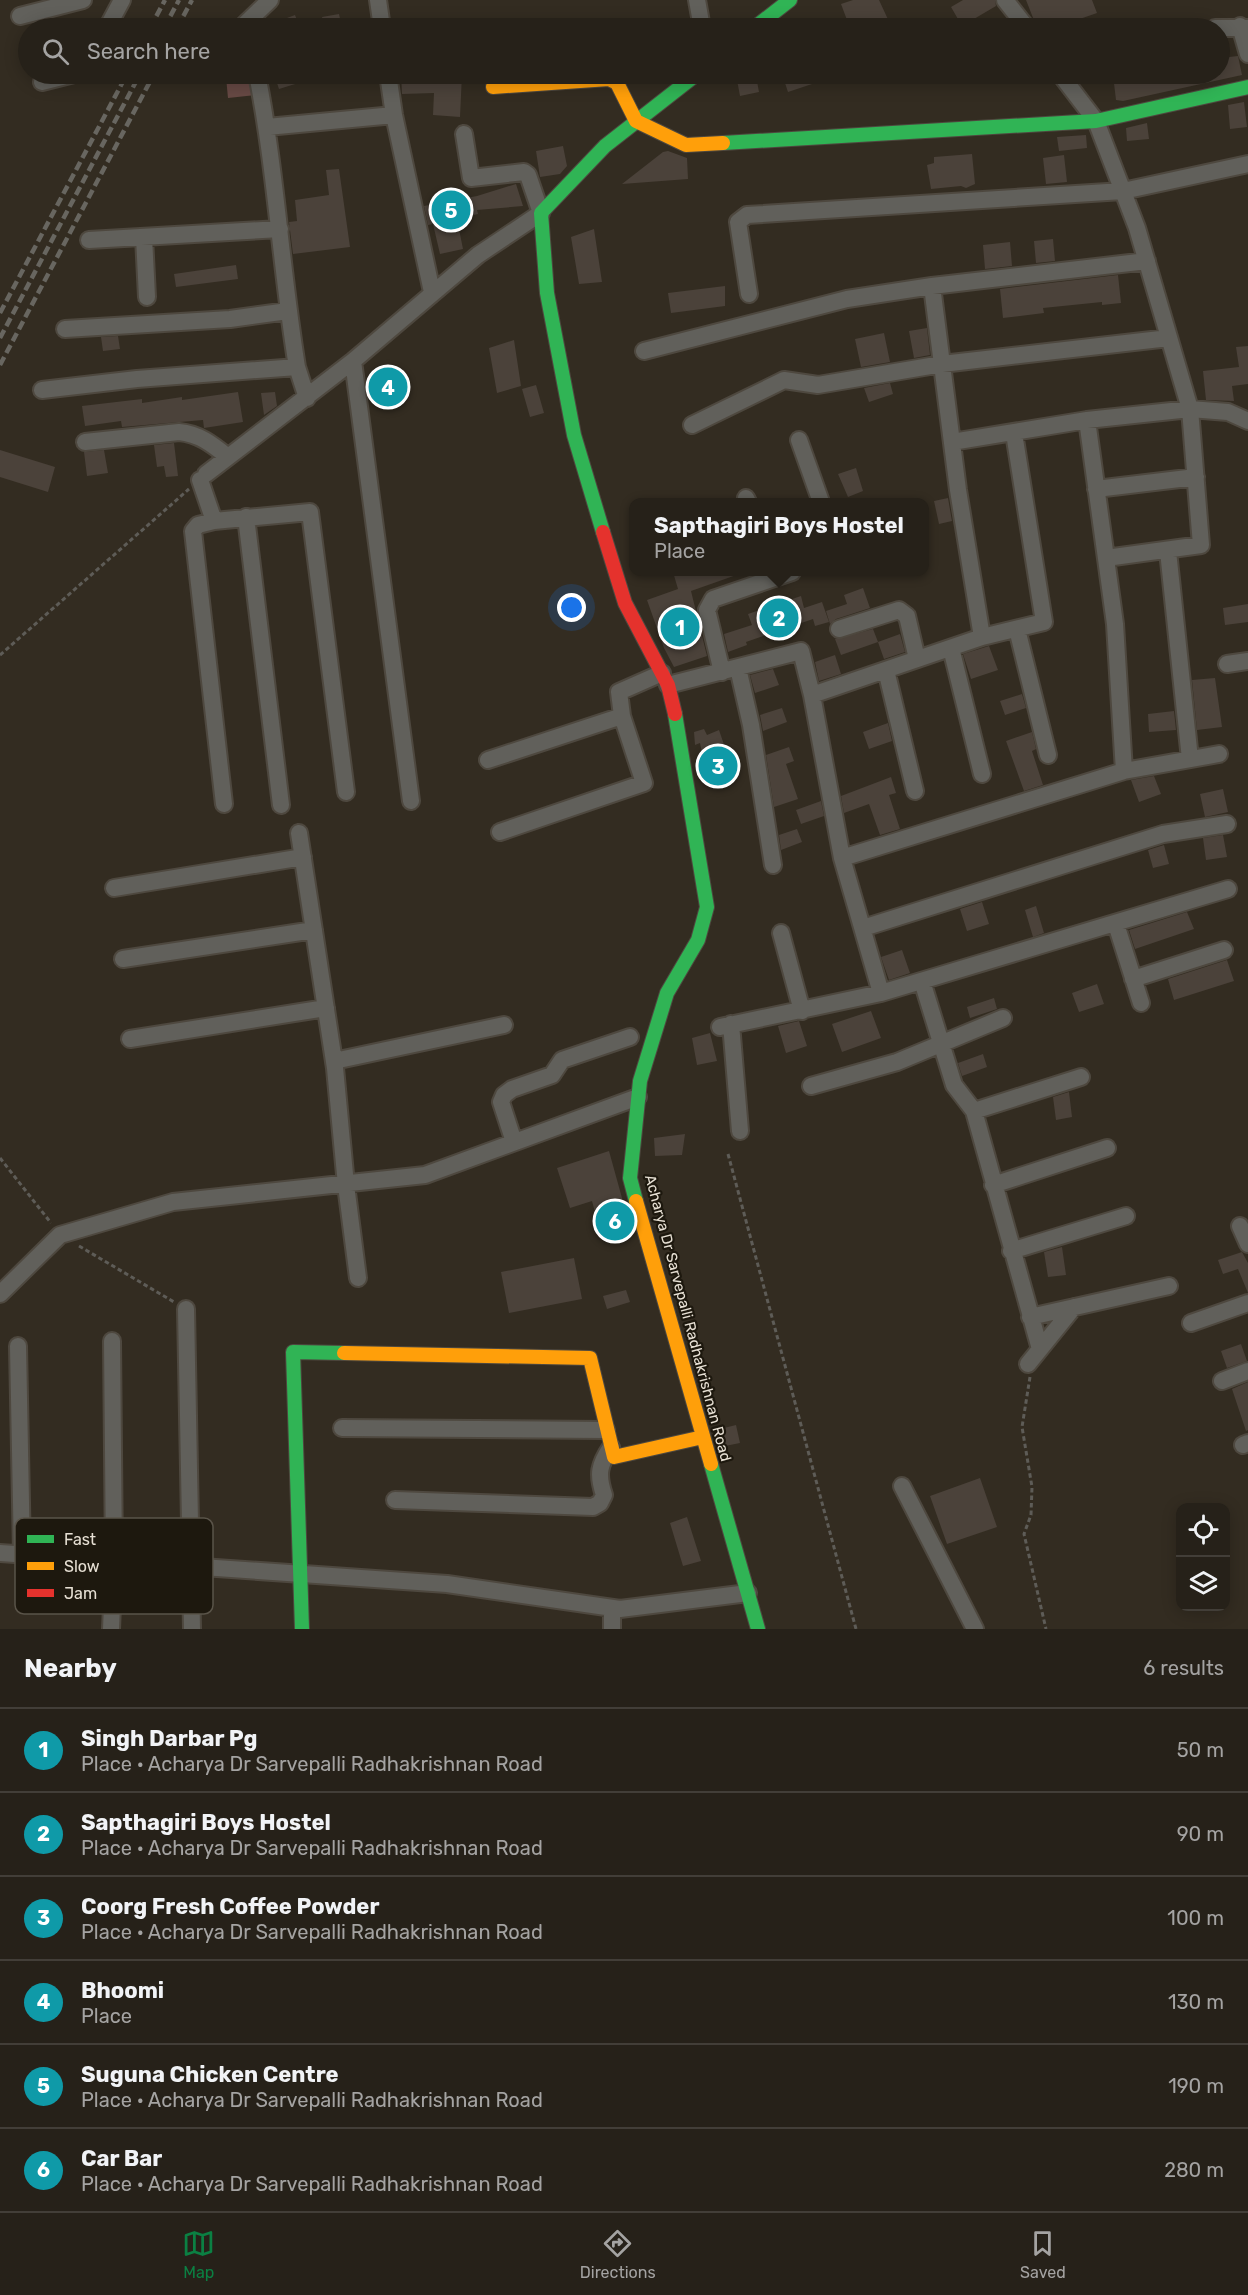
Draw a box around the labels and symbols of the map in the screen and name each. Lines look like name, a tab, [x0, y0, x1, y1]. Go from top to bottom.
pin: 5	[432, 188, 470, 232]
pin: 4	[368, 364, 408, 410]
your location	[557, 593, 586, 622]
pin: 2	[760, 596, 798, 640]
pin: 1	[660, 604, 700, 650]
pin: 3	[698, 744, 738, 789]
street label: Acharya Dr Sarvepalli Radhakrishnan Road	[641, 1173, 735, 1463]
pin: 6	[596, 1198, 634, 1244]
legend	[15, 1518, 213, 1614]
text: Fast	[64, 1530, 96, 1549]
text: Slow	[64, 1557, 100, 1576]
text: Jam	[64, 1584, 97, 1603]

